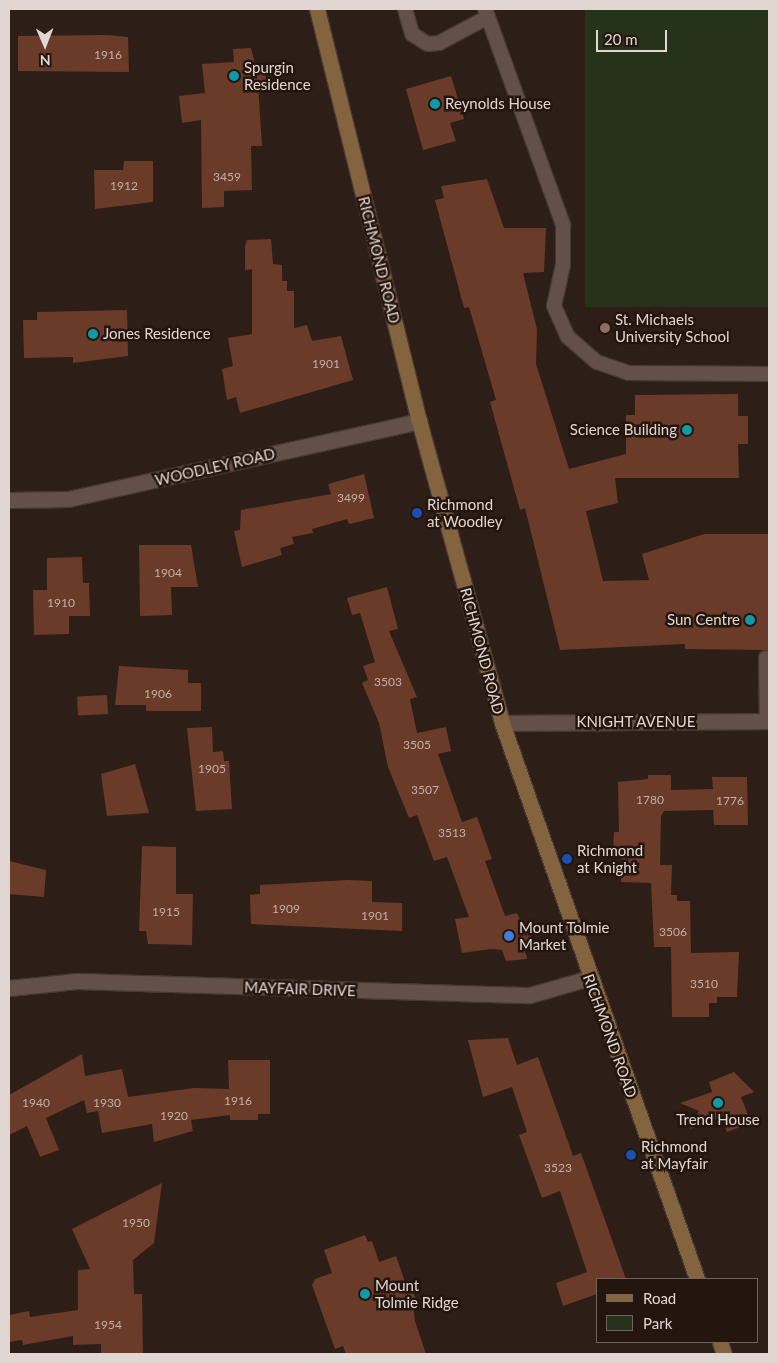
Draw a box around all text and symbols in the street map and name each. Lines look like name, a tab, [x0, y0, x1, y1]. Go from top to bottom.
north arrow	[20, 20, 70, 70]
scale bar	[598, 20, 669, 52]
text: 20 m	[604, 30, 638, 48]
house number: 1916	[94, 48, 122, 62]
text: N	[40, 52, 51, 69]
place label: Spurgin Residence	[244, 58, 311, 93]
marker: Spurgin Residence	[228, 70, 240, 82]
place label: Reynolds House	[445, 95, 551, 113]
marker: Reynolds House	[429, 98, 441, 110]
house number: 3459	[213, 170, 241, 184]
house number: 1912	[110, 179, 138, 193]
street label: RICHMOND ROAD	[355, 195, 403, 325]
place label: St. Michaels University School	[615, 310, 730, 345]
marker: St. Michaels University School	[599, 322, 611, 334]
place label: Jones Residence	[103, 325, 211, 343]
marker: Jones Residence	[87, 328, 99, 340]
house number: 1901	[312, 357, 340, 371]
place label: Science Building	[570, 421, 677, 439]
marker: Science Building	[681, 424, 693, 436]
street label: WOODLEY ROAD	[153, 444, 277, 490]
house number: 3499	[337, 491, 365, 505]
place label: Richmond at Woodley	[427, 495, 503, 530]
marker: Richmond at Woodley	[411, 507, 423, 519]
house number: 1904	[154, 566, 182, 580]
street label: RICHMOND ROAD	[456, 586, 508, 716]
house number: 1910	[47, 596, 75, 610]
place label: Sun Centre	[667, 611, 740, 629]
marker: Sun Centre	[744, 614, 756, 626]
house number: 3503	[374, 675, 402, 689]
house number: 1906	[144, 687, 172, 701]
street label: KNIGHT AVENUE	[576, 713, 696, 731]
house number: 3505	[403, 738, 431, 752]
house number: 1905	[198, 762, 226, 776]
house number: 3507	[411, 783, 439, 797]
house number: 1780	[636, 793, 664, 807]
house number: 1776	[716, 794, 744, 808]
house number: 3513	[438, 826, 466, 840]
place label: Richmond at Knight	[577, 841, 643, 876]
marker: Richmond at Knight	[561, 853, 573, 865]
house number: 1909	[272, 902, 300, 916]
house number: 1915	[152, 905, 180, 919]
house number: 1901	[361, 909, 389, 923]
place label: Mount Tolmie Market	[519, 918, 610, 953]
house number: 3506	[659, 925, 687, 939]
marker: Mount Tolmie Market	[503, 930, 515, 942]
street label: RICHMOND ROAD	[579, 972, 641, 1100]
house number: 3510	[690, 977, 718, 991]
street label: MAYFAIR DRIVE	[244, 978, 356, 1000]
house number: 1916	[224, 1094, 252, 1108]
house number: 1940	[22, 1096, 50, 1110]
house number: 1930	[93, 1096, 121, 1110]
marker: Trend House	[712, 1097, 724, 1109]
house number: 1920	[160, 1109, 188, 1123]
place label: Trend House	[676, 1111, 760, 1129]
place label: Richmond at Mayfair	[641, 1137, 708, 1172]
marker: Richmond at Mayfair	[625, 1149, 637, 1161]
house number: 3523	[544, 1161, 572, 1175]
house number: 1950	[122, 1216, 150, 1230]
place label: Mount Tolmie Ridge	[375, 1276, 459, 1311]
legend	[596, 1278, 758, 1343]
marker: Mount Tolmie Ridge	[359, 1288, 371, 1300]
text: Road	[643, 1289, 676, 1307]
text: Park	[643, 1314, 672, 1332]
house number: 1954	[94, 1318, 122, 1332]

